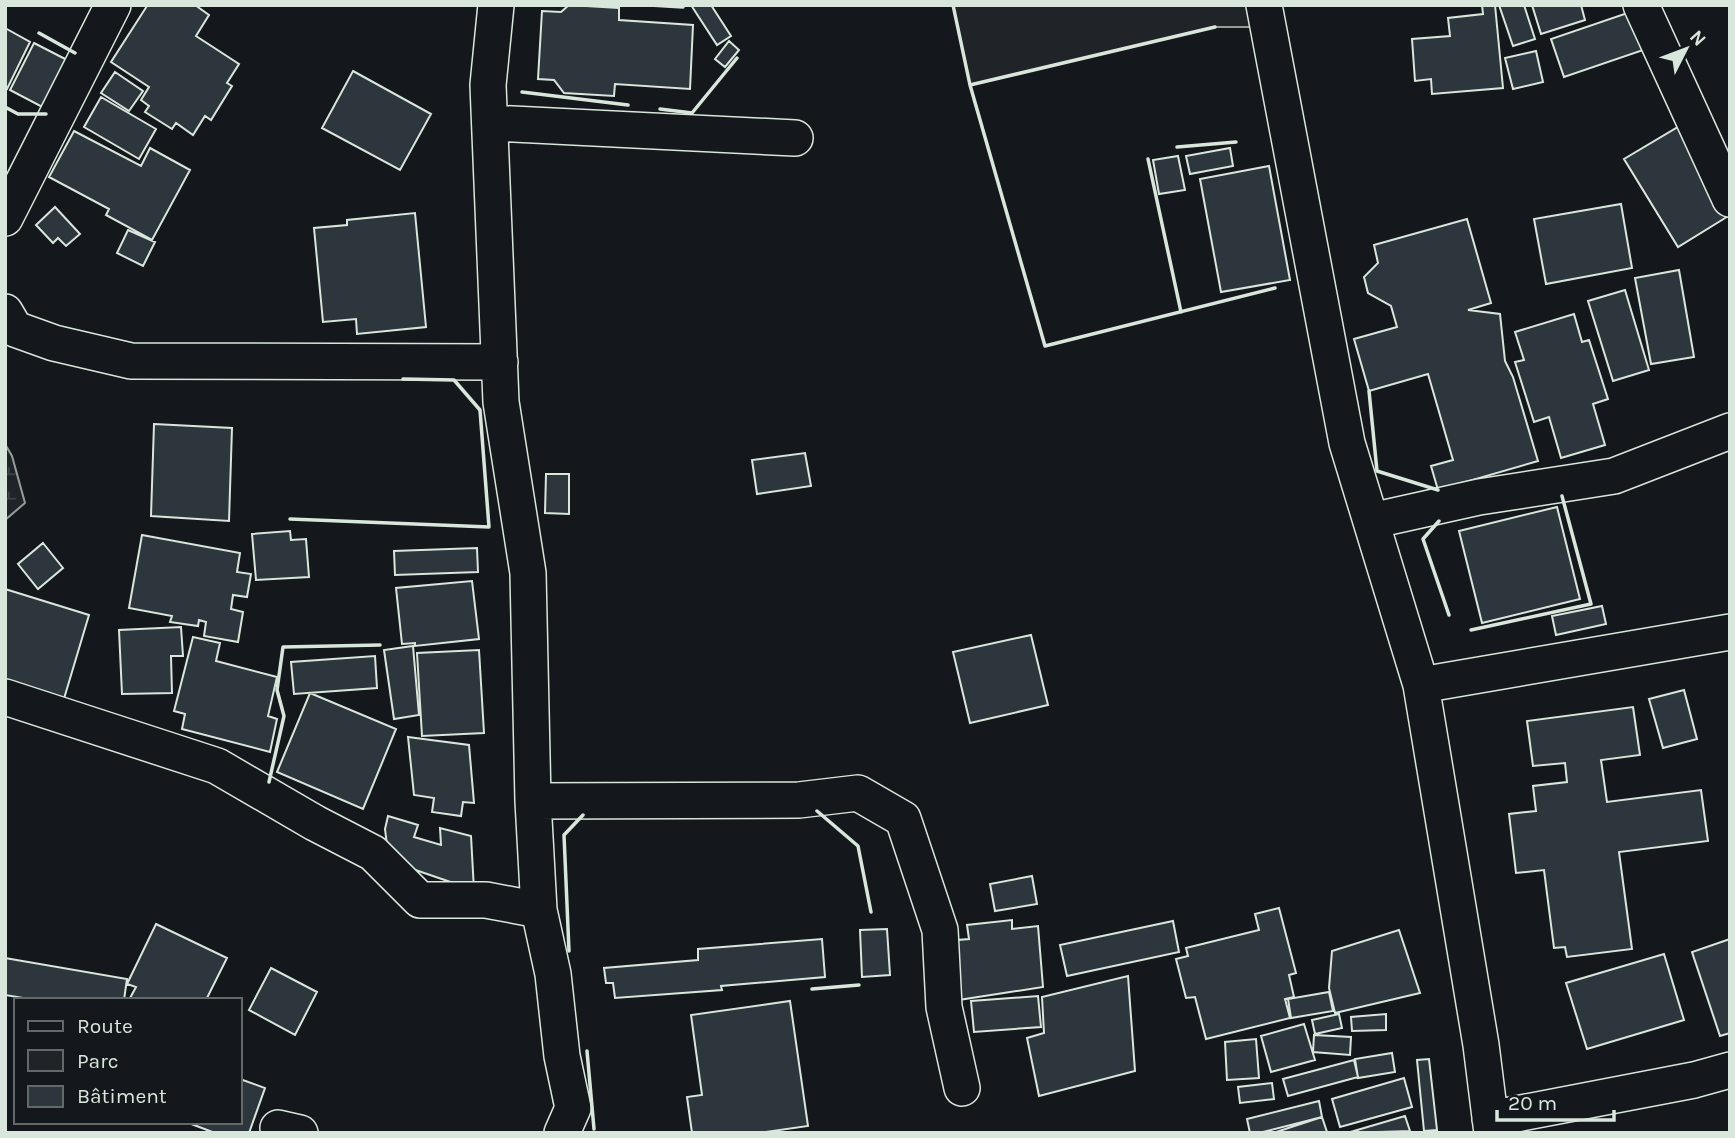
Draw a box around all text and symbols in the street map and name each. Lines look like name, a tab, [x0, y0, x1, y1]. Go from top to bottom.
north arrow	[1651, 14, 1721, 84]
text: N	[1685, 26, 1711, 51]
legend	[14, 998, 242, 1124]
text: Route	[77, 1014, 133, 1038]
text: Parc	[77, 1049, 119, 1073]
scale bar	[1497, 1078, 1614, 1122]
text: Bâtiment	[77, 1084, 167, 1108]
text: 20 m	[1508, 1091, 1557, 1115]

